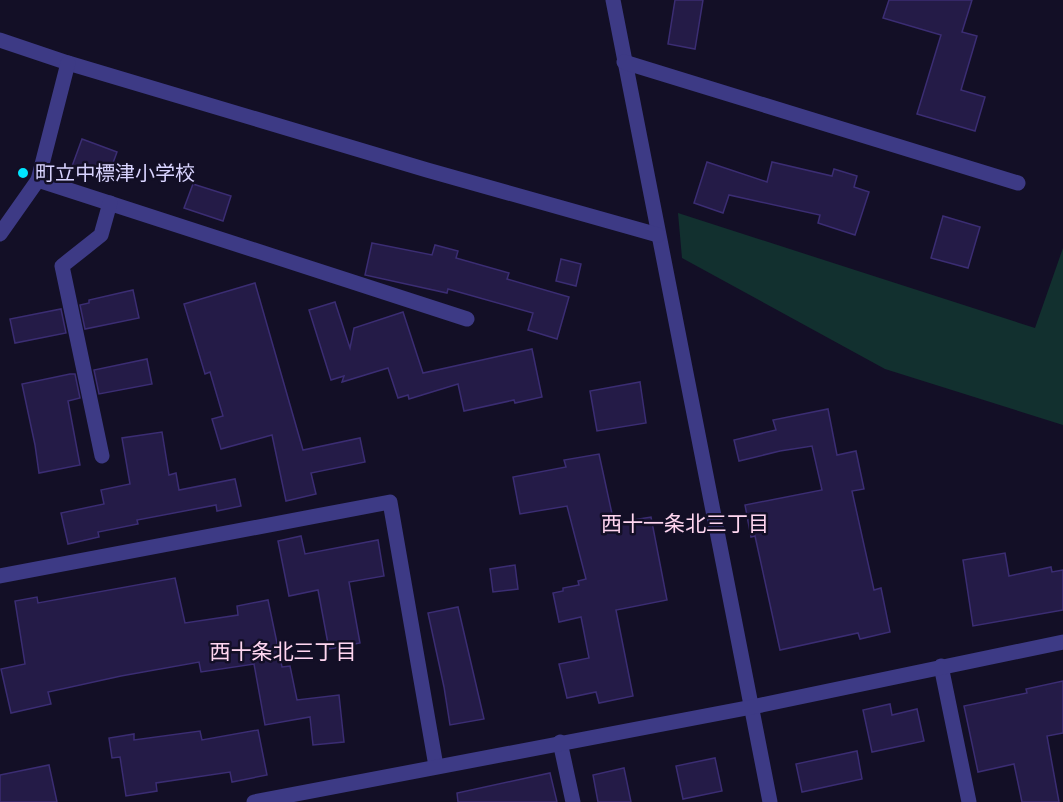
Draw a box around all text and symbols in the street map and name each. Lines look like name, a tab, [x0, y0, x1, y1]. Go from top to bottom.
place label: 町立中標津小学校	[35, 160, 195, 186]
marker: 町立中標津小学校	[16, 166, 30, 180]
district label: 西十一条北三丁目	[601, 510, 769, 537]
district label: 西十条北三丁目	[210, 638, 357, 665]

